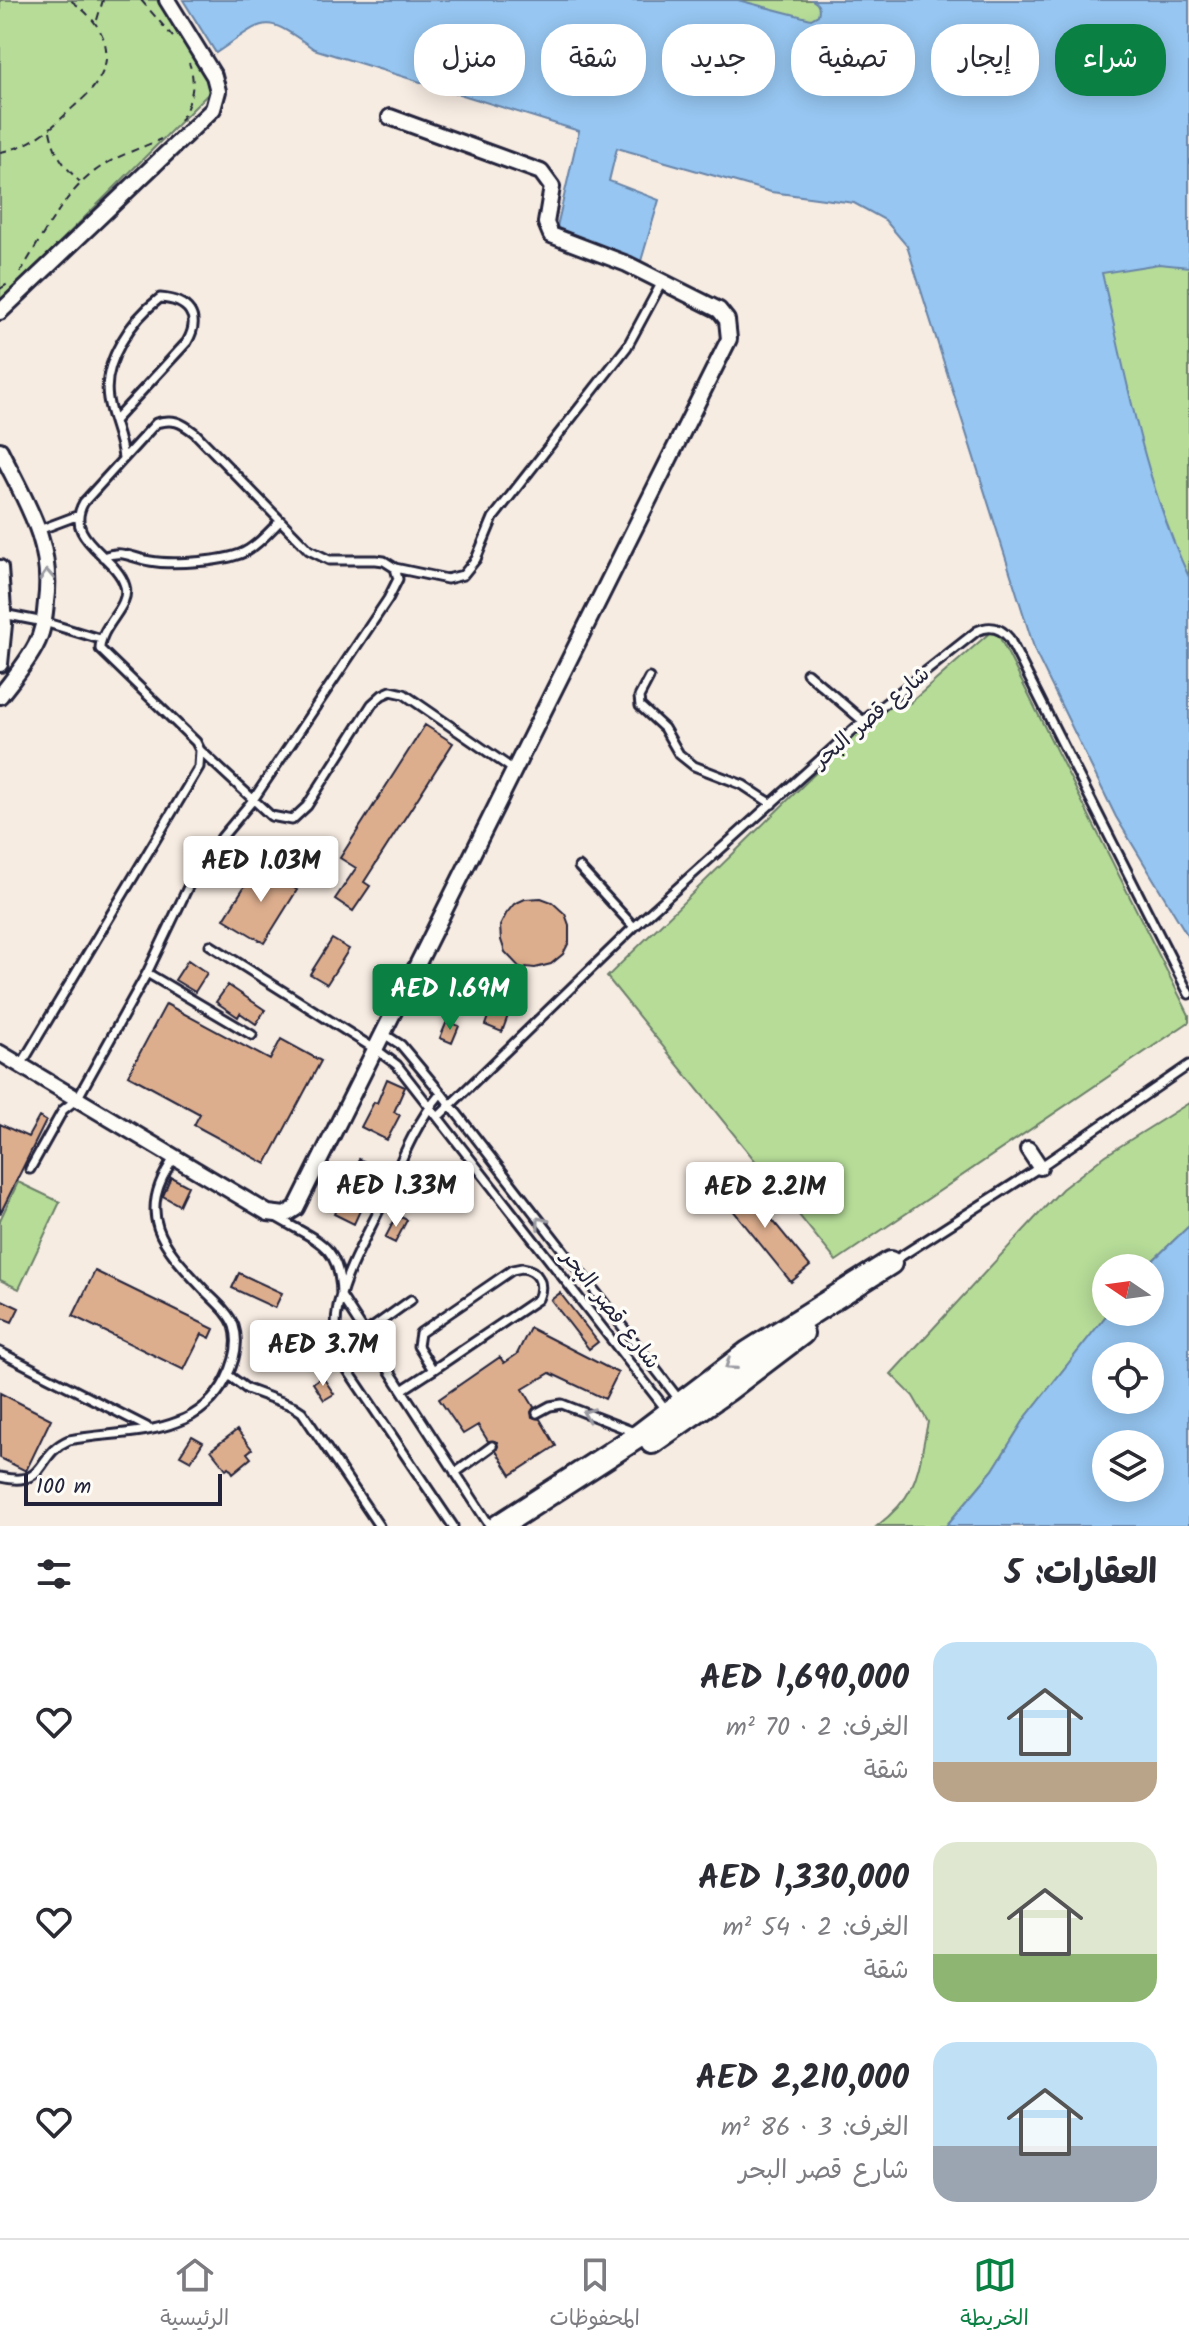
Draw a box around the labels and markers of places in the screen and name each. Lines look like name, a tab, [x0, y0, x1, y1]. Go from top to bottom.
pin: AED 1.03M	[169, 836, 353, 904]
pin: AED 1.69M	[358, 964, 542, 1032]
pin: AED 1.33M	[304, 1161, 488, 1229]
pin: AED 2.21M	[673, 1162, 857, 1230]
pin: AED 3.7M	[240, 1320, 406, 1388]

